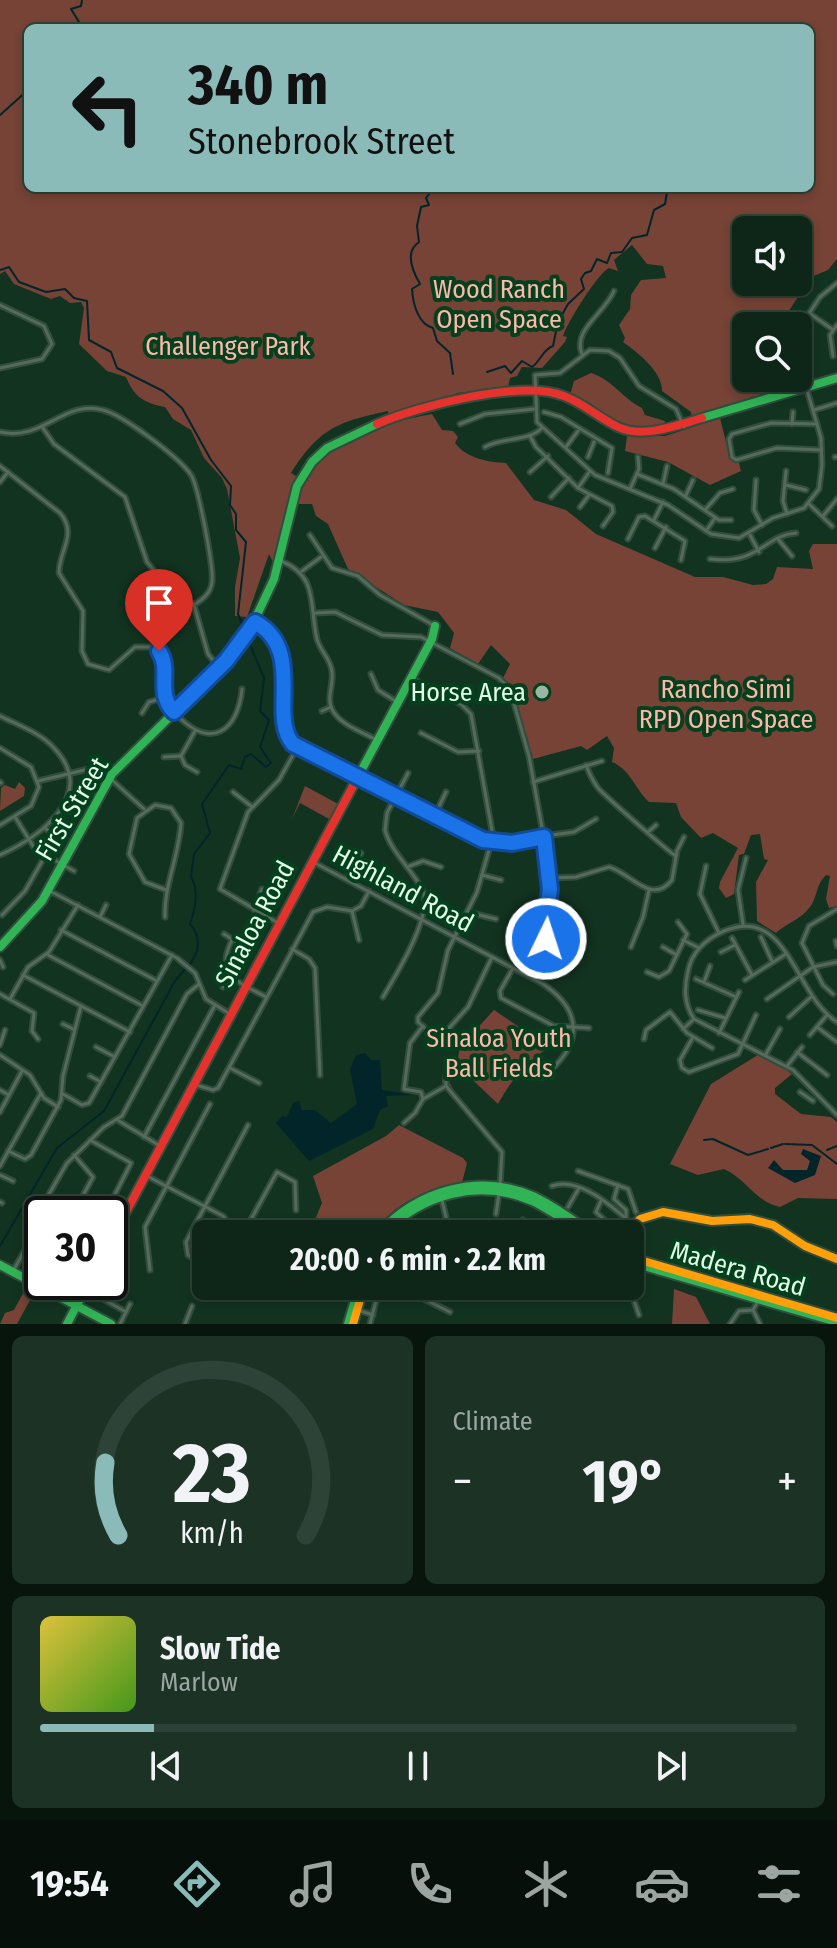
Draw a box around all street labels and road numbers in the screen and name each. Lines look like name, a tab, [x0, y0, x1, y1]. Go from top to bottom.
street label: First Street	[29, 751, 115, 866]
street label: Highland Road	[327, 839, 479, 939]
street label: Sinaloa Road	[209, 856, 301, 992]
street label: Madera Road	[667, 1235, 809, 1303]

